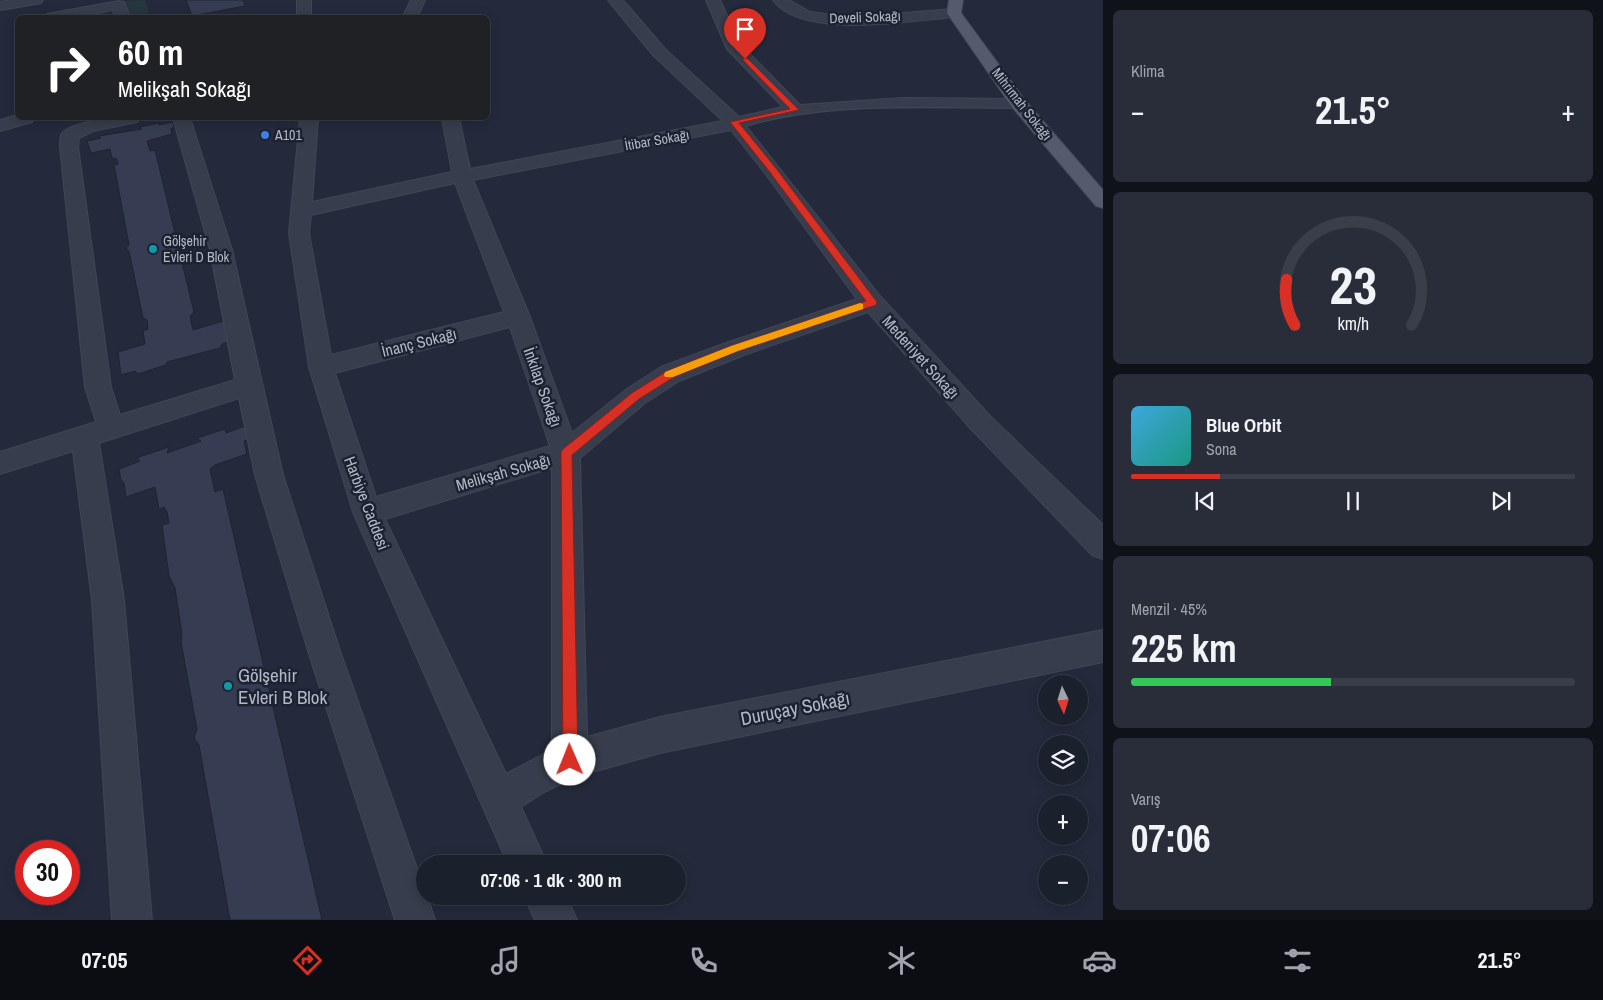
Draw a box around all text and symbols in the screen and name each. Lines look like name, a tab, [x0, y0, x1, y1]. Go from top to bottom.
street label: Develi Sokağı	[829, 7, 901, 27]
pin	[724, 8, 766, 59]
icon: arrive	[731, 15, 759, 43]
text: 60 m	[118, 29, 183, 76]
icon: right	[35, 35, 100, 100]
text: Klima	[1131, 60, 1165, 82]
street label: Mihrimah Sokağı	[988, 64, 1056, 144]
text: Melikşah Sokağı	[118, 74, 251, 104]
text: 21.5°	[1315, 85, 1391, 136]
text: −	[1131, 92, 1144, 130]
text: +	[1562, 92, 1575, 130]
street label: İtibar Sokağı	[623, 125, 691, 155]
place label: A101	[274, 126, 302, 144]
marker: A101	[259, 129, 271, 141]
place label: Gölşehir Evleri D Blok	[163, 232, 230, 266]
marker: Gölşehir Evleri D Blok	[147, 243, 159, 255]
text: 23	[1329, 250, 1377, 320]
street label: Medeniyet Sokağı	[877, 310, 965, 404]
text: km/h	[1337, 312, 1369, 336]
street label: İnanç Sokağı	[379, 322, 459, 362]
street label: İnkılap Sokağı	[518, 344, 568, 430]
text: Blue Orbit	[1206, 412, 1281, 438]
text: Sona	[1206, 438, 1237, 460]
street label: Melikşah Sokağı	[453, 448, 553, 496]
street label: Harbiye Caddesi	[339, 453, 395, 553]
icon: previous	[1191, 487, 1219, 515]
icon: pause	[1339, 487, 1367, 515]
icon: next	[1487, 487, 1515, 515]
text: Menzil · 45%	[1131, 598, 1207, 620]
text: 225 km	[1131, 623, 1237, 674]
place label: Gölşehir Evleri B Blok	[238, 662, 327, 710]
north arrow	[1038, 675, 1088, 725]
map controls	[1038, 675, 1088, 905]
marker: Gölşehir Evleri B Blok	[222, 680, 234, 692]
street label: Duruçay Sokağı	[738, 685, 852, 731]
position arrow	[543, 733, 595, 785]
button: layers	[1038, 735, 1088, 785]
text: Varış	[1131, 788, 1161, 810]
button: +	[1038, 795, 1088, 845]
text: 07:06	[1131, 813, 1211, 864]
speed limit sign: 30	[15, 840, 80, 905]
button: −	[1038, 855, 1088, 905]
text: 07:06 · 1 dk · 300 m	[480, 867, 622, 893]
icon: directions	[290, 943, 325, 978]
icon: music	[488, 943, 523, 978]
icon: phone	[686, 943, 721, 978]
icon: climate	[884, 943, 919, 978]
icon: car	[1082, 943, 1117, 978]
icon: filters	[1280, 943, 1315, 978]
text: 07:05	[81, 945, 128, 975]
text: 21.5°	[1478, 945, 1522, 975]

